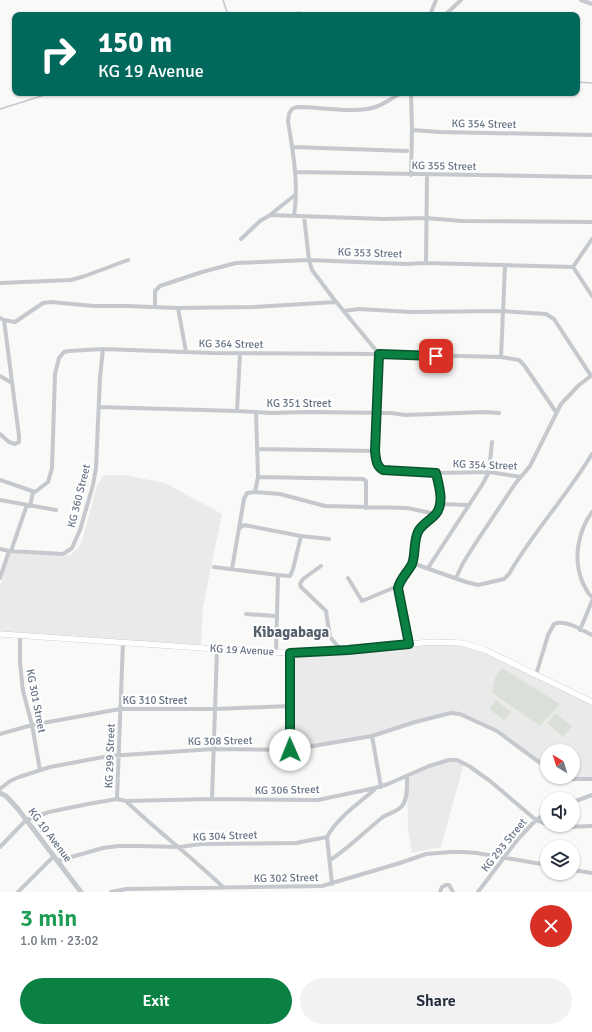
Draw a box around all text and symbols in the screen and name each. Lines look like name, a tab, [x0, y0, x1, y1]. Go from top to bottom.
text: 150 m	[98, 26, 172, 60]
icon: right	[32, 28, 84, 80]
text: KG 19 Avenue	[98, 60, 204, 82]
street label: KG 354 Street	[451, 117, 517, 131]
street label: KG 355 Street	[411, 159, 477, 173]
street label: KG 353 Street	[337, 245, 403, 261]
street label: KG 364 Street	[198, 337, 264, 351]
pin	[419, 339, 453, 373]
icon: arrive	[425, 345, 447, 367]
street label: KG 351 Street	[267, 397, 332, 410]
street label: KG 354 Street	[452, 457, 518, 473]
street label: KG 360 Street	[65, 463, 93, 529]
district label: Kibagabaga	[253, 623, 330, 641]
street label: KG 19 Avenue	[209, 642, 275, 658]
street label: KG 301 Street	[23, 668, 49, 734]
street label: KG 310 Street	[123, 694, 188, 707]
street label: KG 299 Street	[102, 723, 118, 789]
position arrow	[269, 729, 311, 771]
street label: KG 308 Street	[187, 734, 253, 748]
north arrow	[540, 744, 580, 784]
map controls	[540, 744, 580, 880]
street label: KG 306 Street	[254, 783, 320, 797]
button: sound	[540, 792, 580, 832]
street label: KG 10 Avenue	[25, 805, 75, 865]
street label: KG 293 Street	[479, 816, 530, 874]
street label: KG 304 Street	[192, 828, 258, 844]
button: layers	[540, 840, 580, 880]
street label: KG 302 Street	[253, 871, 319, 885]
text: 3 min	[20, 903, 77, 933]
button: close	[530, 905, 572, 947]
text: 1.0 km · 23:02	[20, 933, 98, 949]
button: Exit	[20, 978, 292, 1024]
button: Share	[300, 978, 572, 1024]

